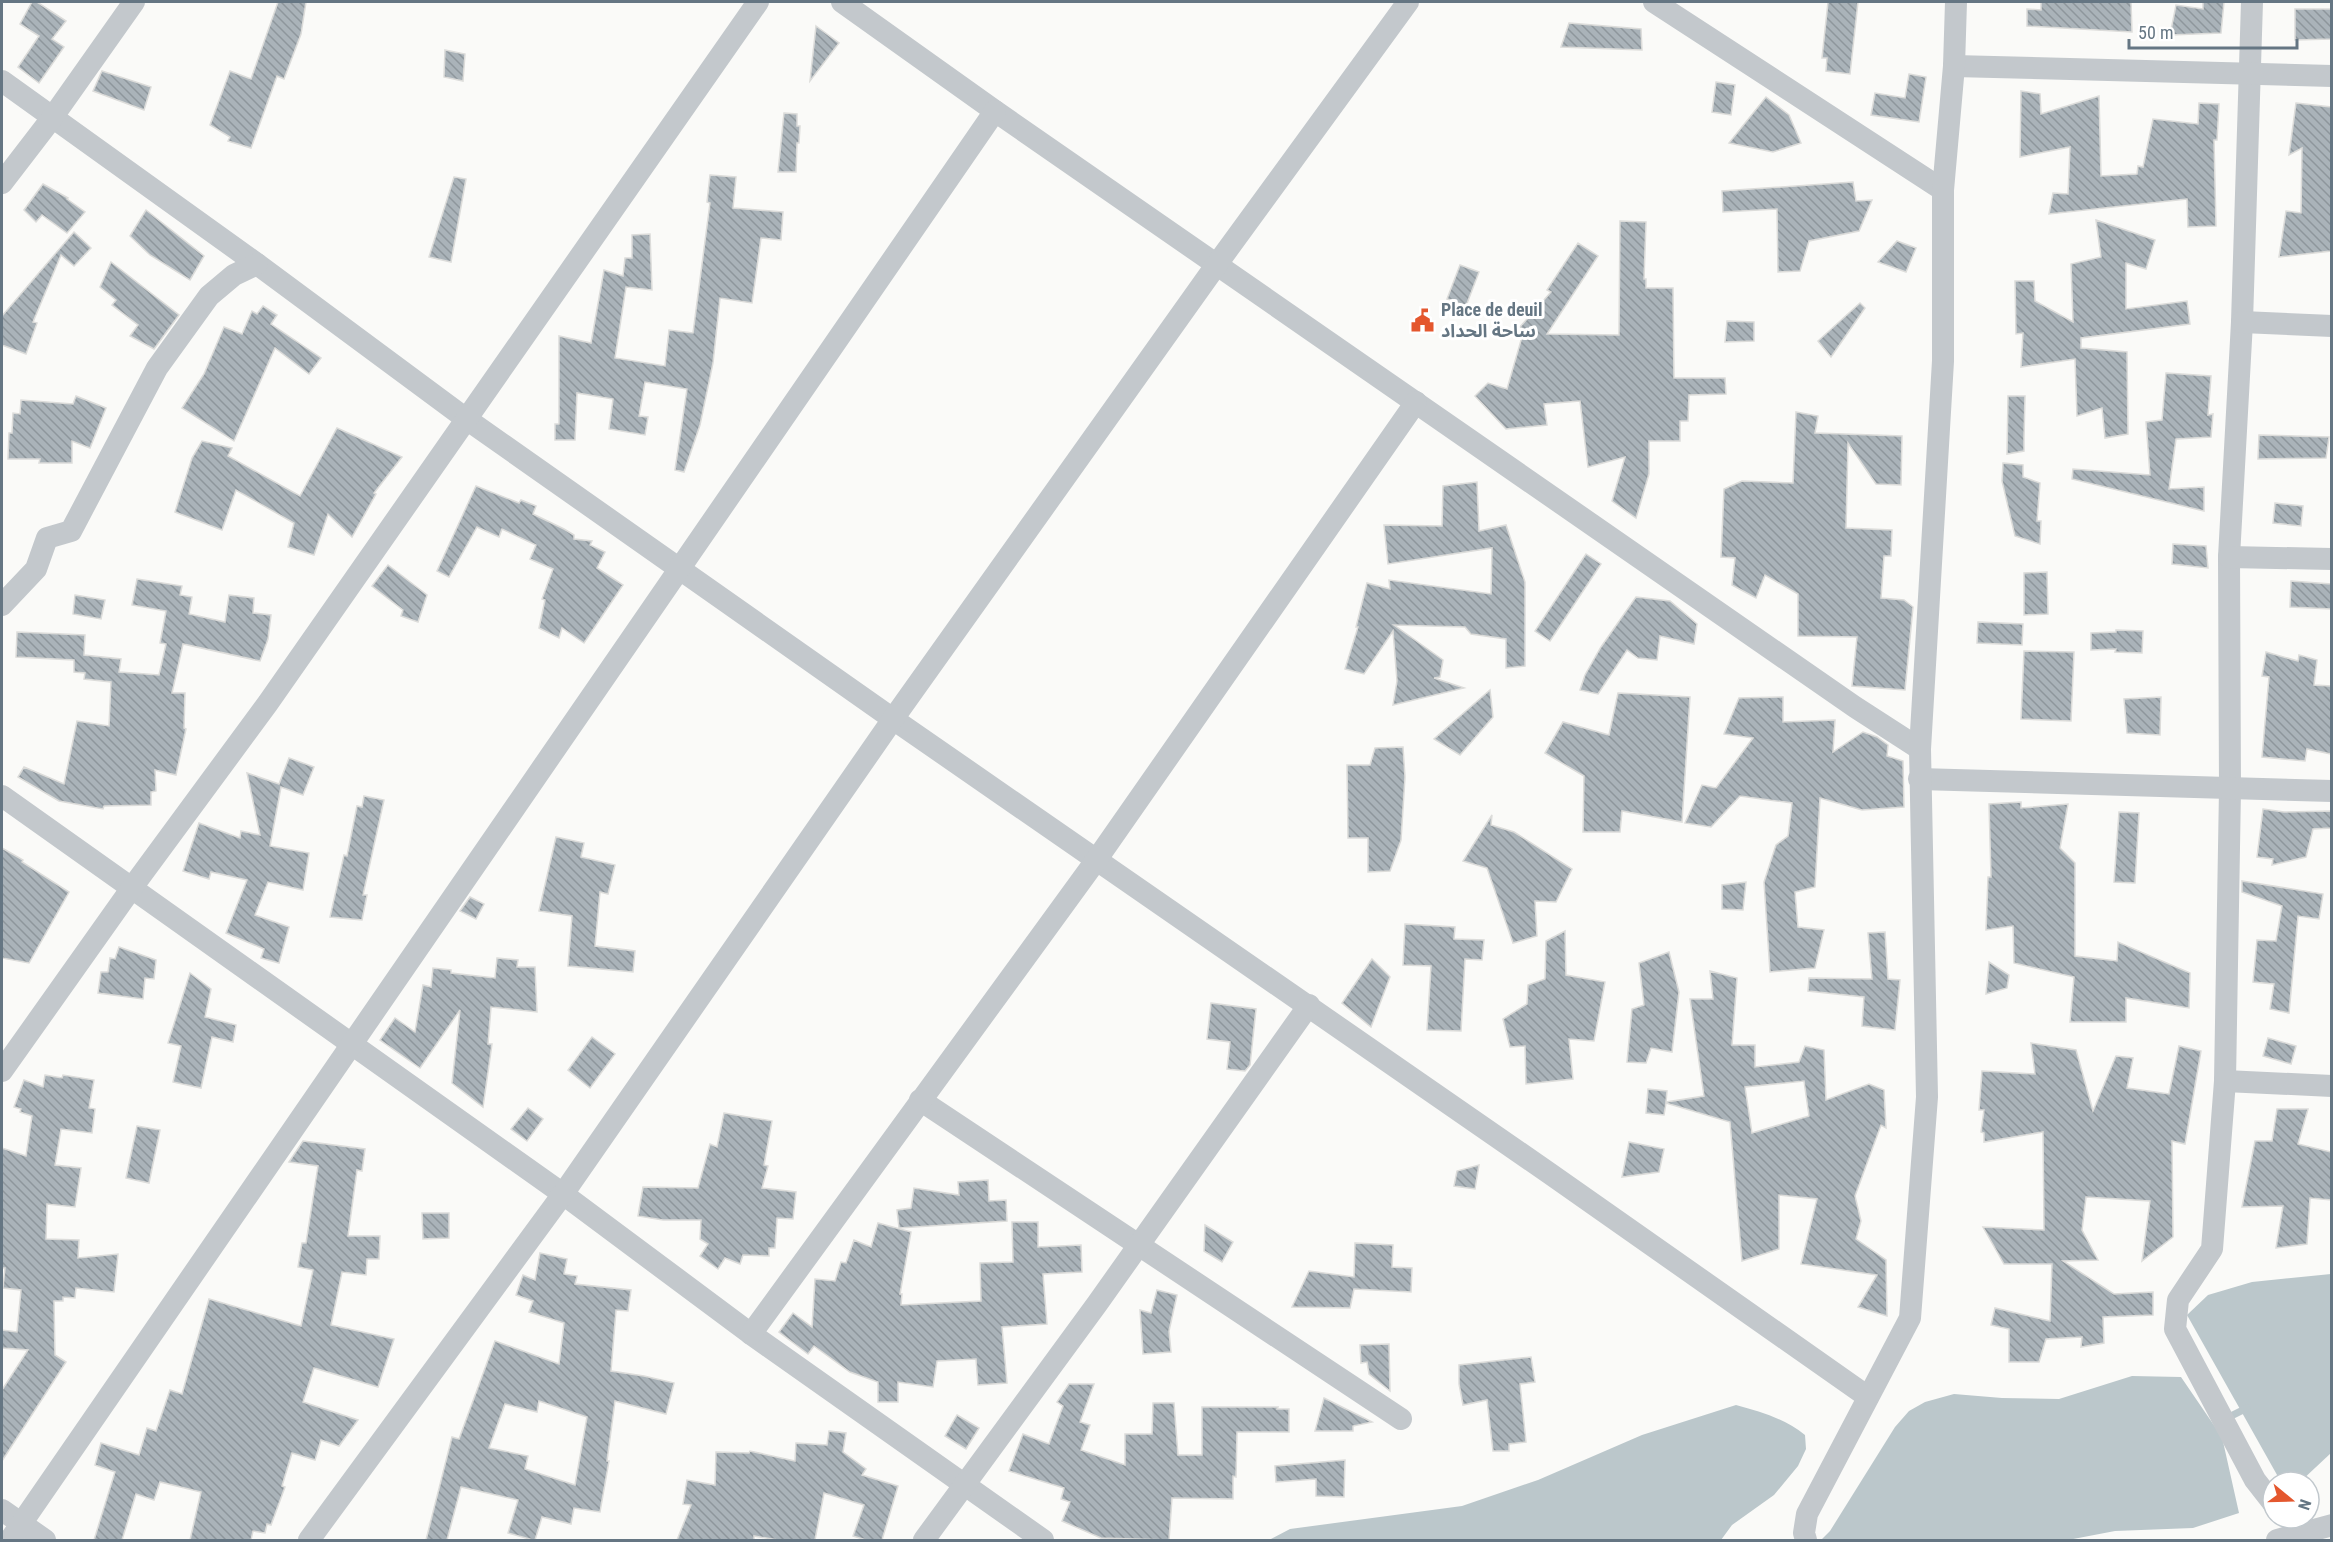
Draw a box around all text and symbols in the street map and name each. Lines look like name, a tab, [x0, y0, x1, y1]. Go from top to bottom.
scale bar	[2129, 12, 2297, 50]
text: 50 m	[2138, 22, 2173, 43]
place label: Place de deuil ساحة الحداد	[1441, 299, 1542, 341]
public building icon: Place de deuil ساحة الحداد	[1410, 307, 1436, 333]
north arrow	[2261, 1470, 2321, 1530]
text: N	[2294, 1497, 2315, 1512]

